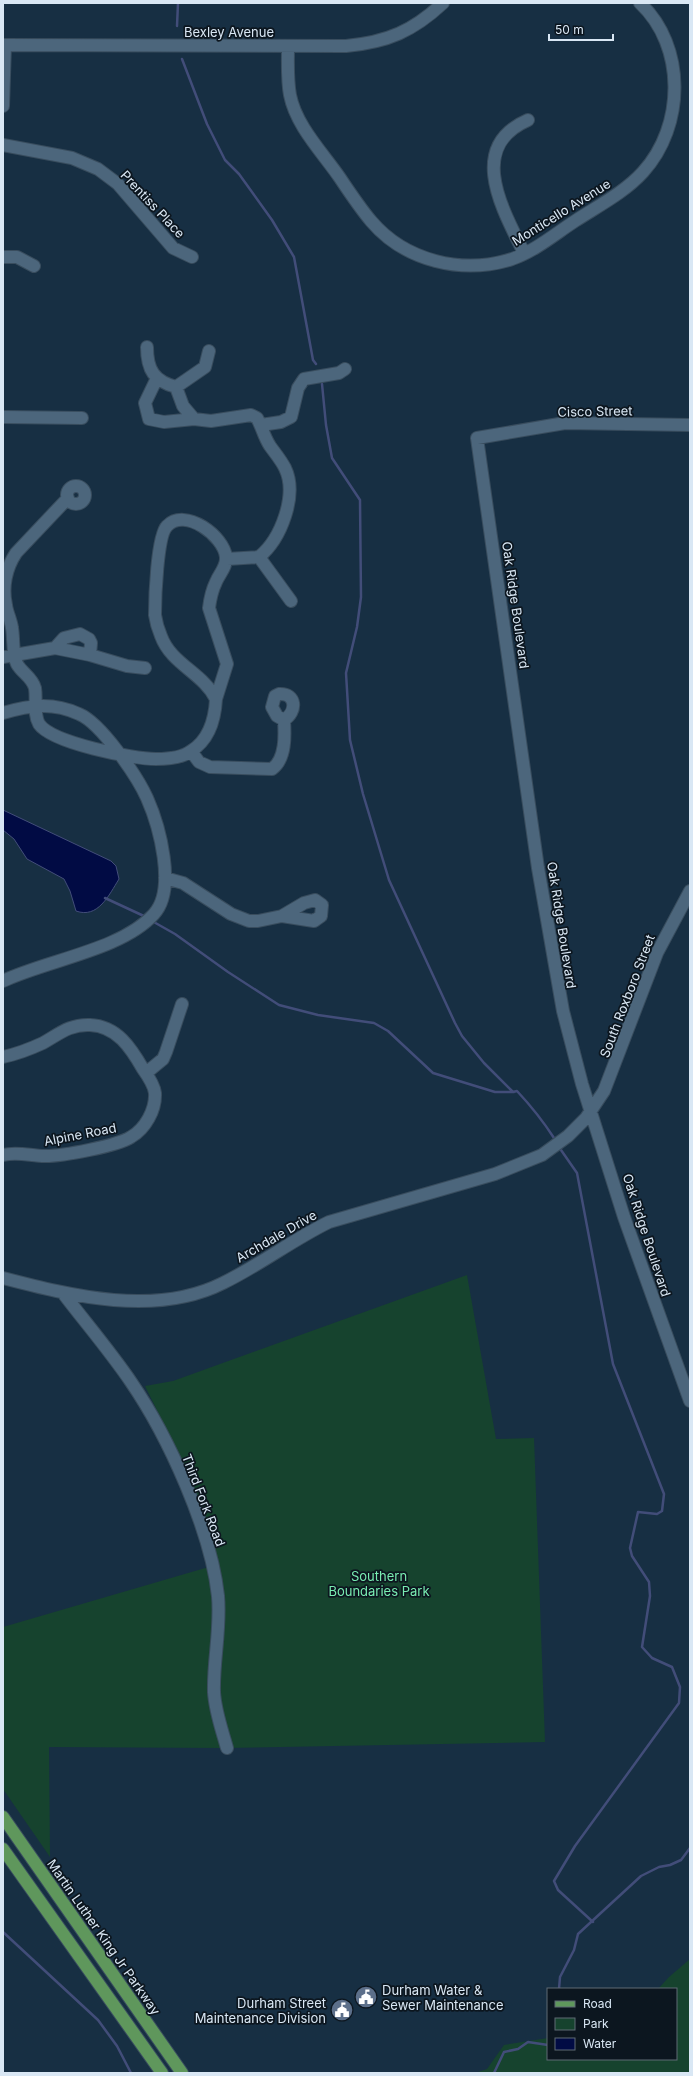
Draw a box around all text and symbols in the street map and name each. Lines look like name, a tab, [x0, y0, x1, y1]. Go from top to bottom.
scale bar	[549, 16, 613, 42]
text: 50 m	[555, 22, 584, 37]
street label: Bexley Avenue	[184, 24, 274, 40]
street label: Prentiss Place	[118, 167, 188, 241]
street label: Monticello Avenue	[509, 175, 613, 249]
street label: Cisco Street	[557, 402, 633, 420]
street label: Oak Ridge Boulevard	[499, 540, 533, 670]
street label: Oak Ridge Boulevard	[544, 860, 580, 990]
street label: South Roxboro Street	[596, 932, 658, 1060]
street label: Alpine Road	[42, 1119, 118, 1149]
street label: Oak Ridge Boulevard	[620, 1171, 674, 1299]
street label: Archdale Drive	[233, 1206, 319, 1266]
street label: Third Fork Road	[179, 1452, 229, 1548]
park label: Southern Boundaries Park	[328, 1568, 430, 1599]
street label: Martin Luther King Jr Parkway	[44, 1856, 164, 2018]
place label: Durham Water & Sewer Maintenance	[382, 1982, 503, 2013]
public building icon: Durham Water & Sewer Maintenance	[353, 1984, 379, 2010]
legend	[547, 1988, 677, 2060]
place label: Durham Street Maintenance Division	[195, 1995, 326, 2026]
text: Road	[583, 1996, 612, 2011]
public building icon: Durham Street Maintenance Division	[329, 1997, 355, 2023]
text: Park	[583, 2016, 609, 2031]
text: Water	[583, 2036, 617, 2051]

